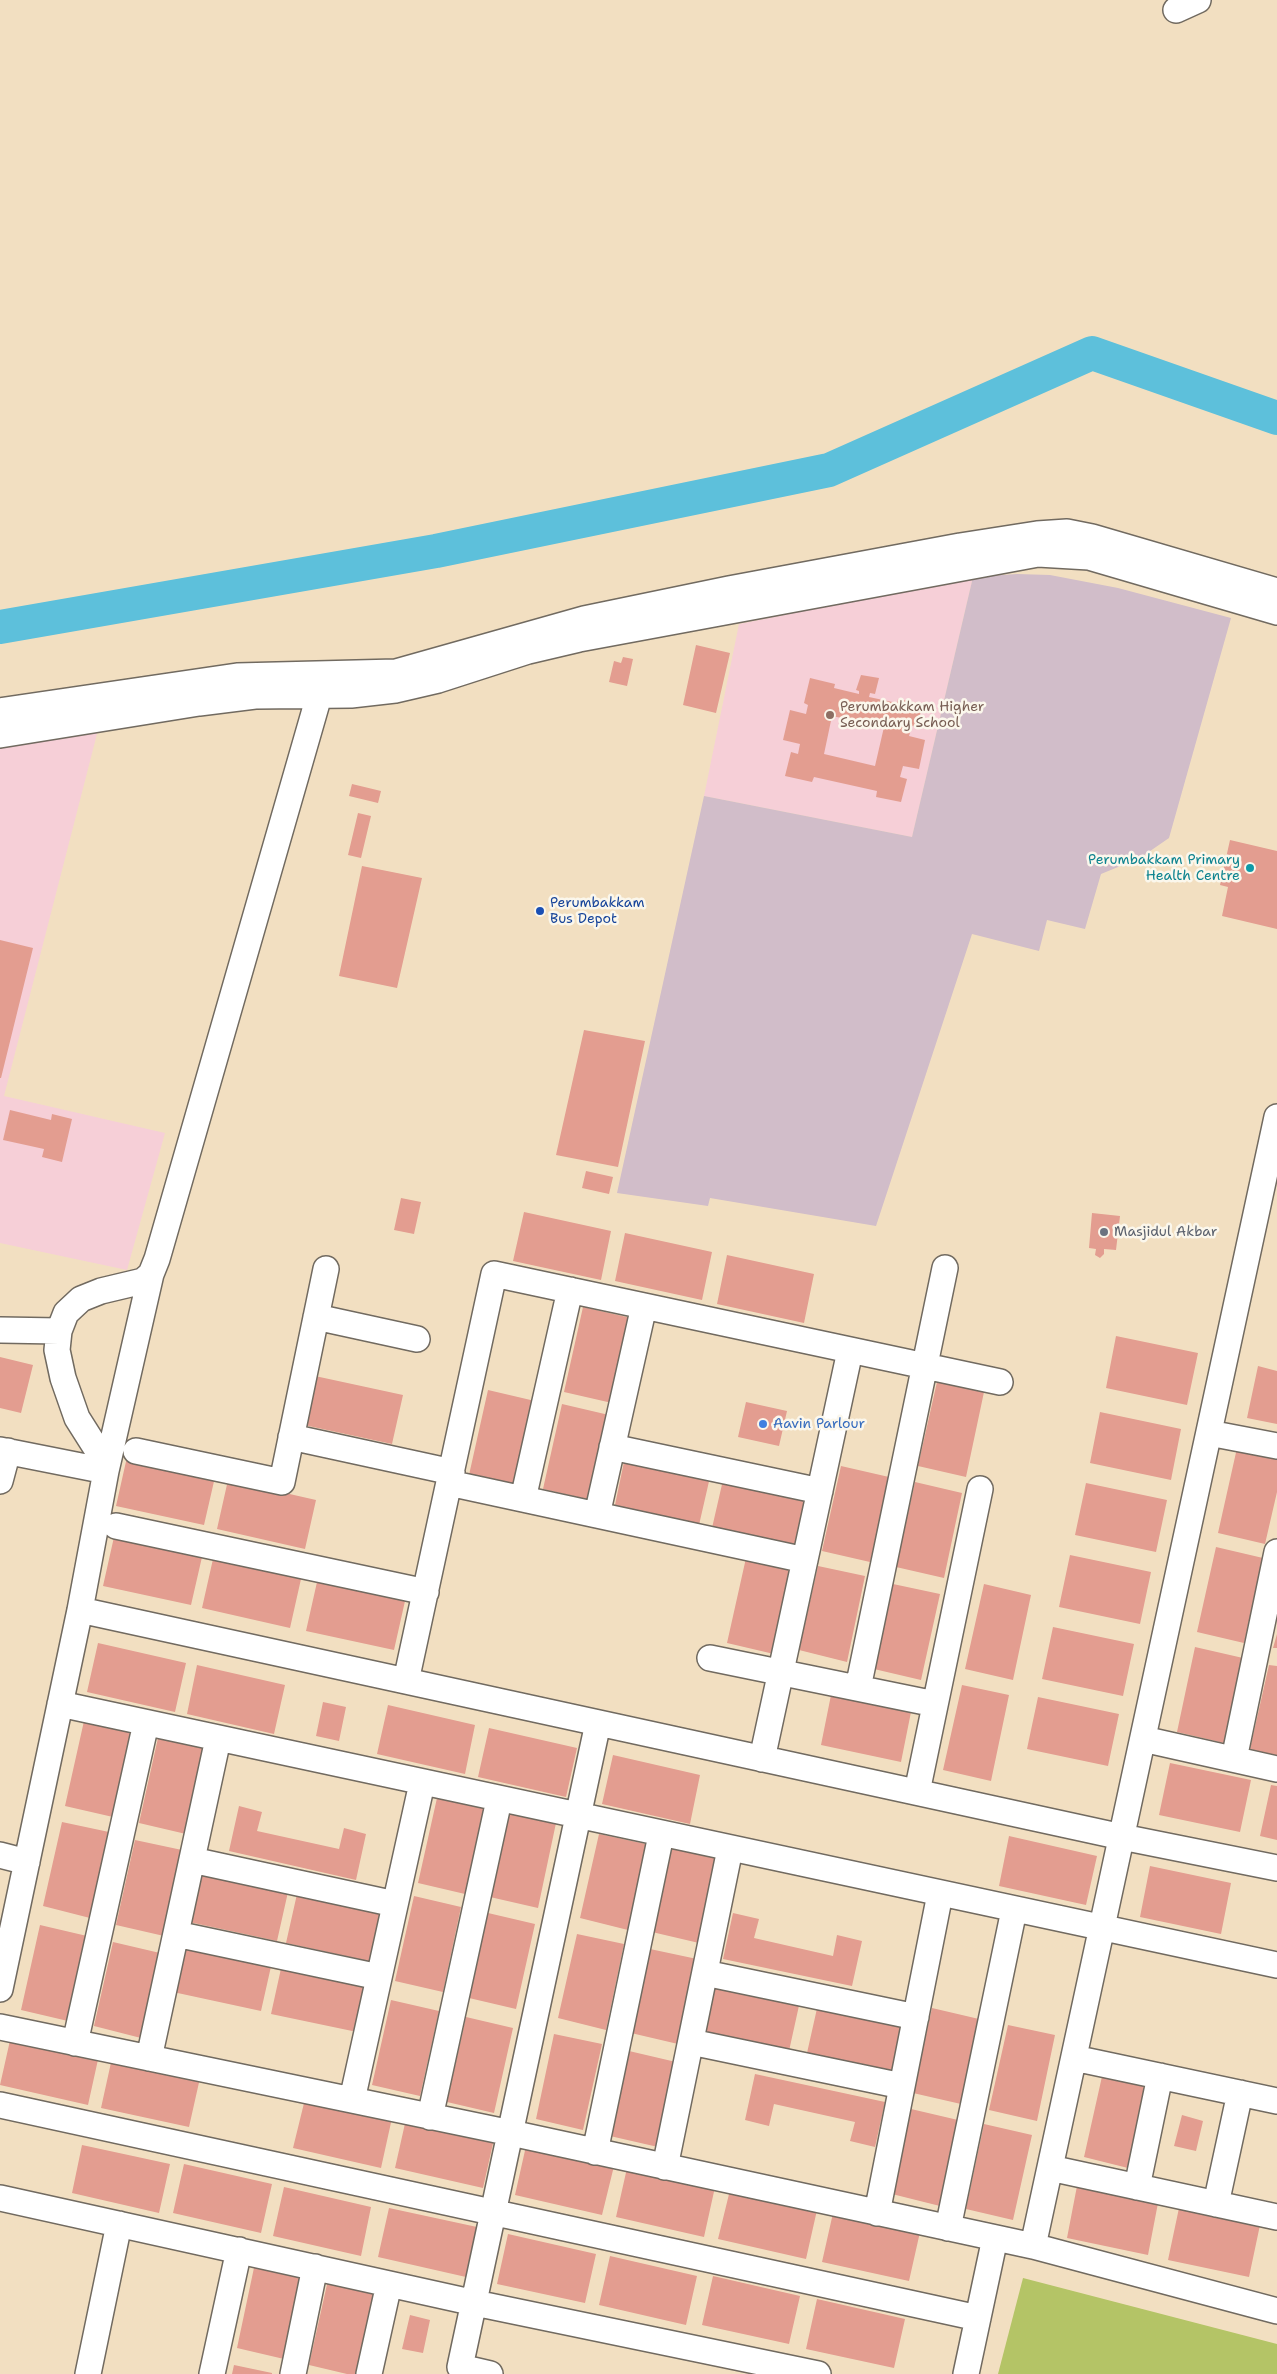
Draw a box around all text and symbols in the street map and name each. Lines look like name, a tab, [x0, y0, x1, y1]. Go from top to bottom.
place label: Perumbakkam Higher Secondary School	[840, 699, 984, 732]
marker: Perumbakkam Higher Secondary School	[824, 709, 836, 721]
place label: Perumbakkam Primary Health Centre	[1088, 852, 1240, 884]
marker: Perumbakkam Primary Health Centre	[1244, 862, 1256, 874]
place label: Perumbakkam Bus Depot	[550, 895, 644, 928]
marker: Perumbakkam Bus Depot	[534, 905, 546, 917]
place label: Masjidul Akbar	[1114, 1224, 1217, 1240]
marker: Masjidul Akbar	[1098, 1226, 1110, 1238]
place label: Aavin Parlour	[773, 1416, 865, 1432]
marker: Aavin Parlour	[757, 1418, 769, 1430]

